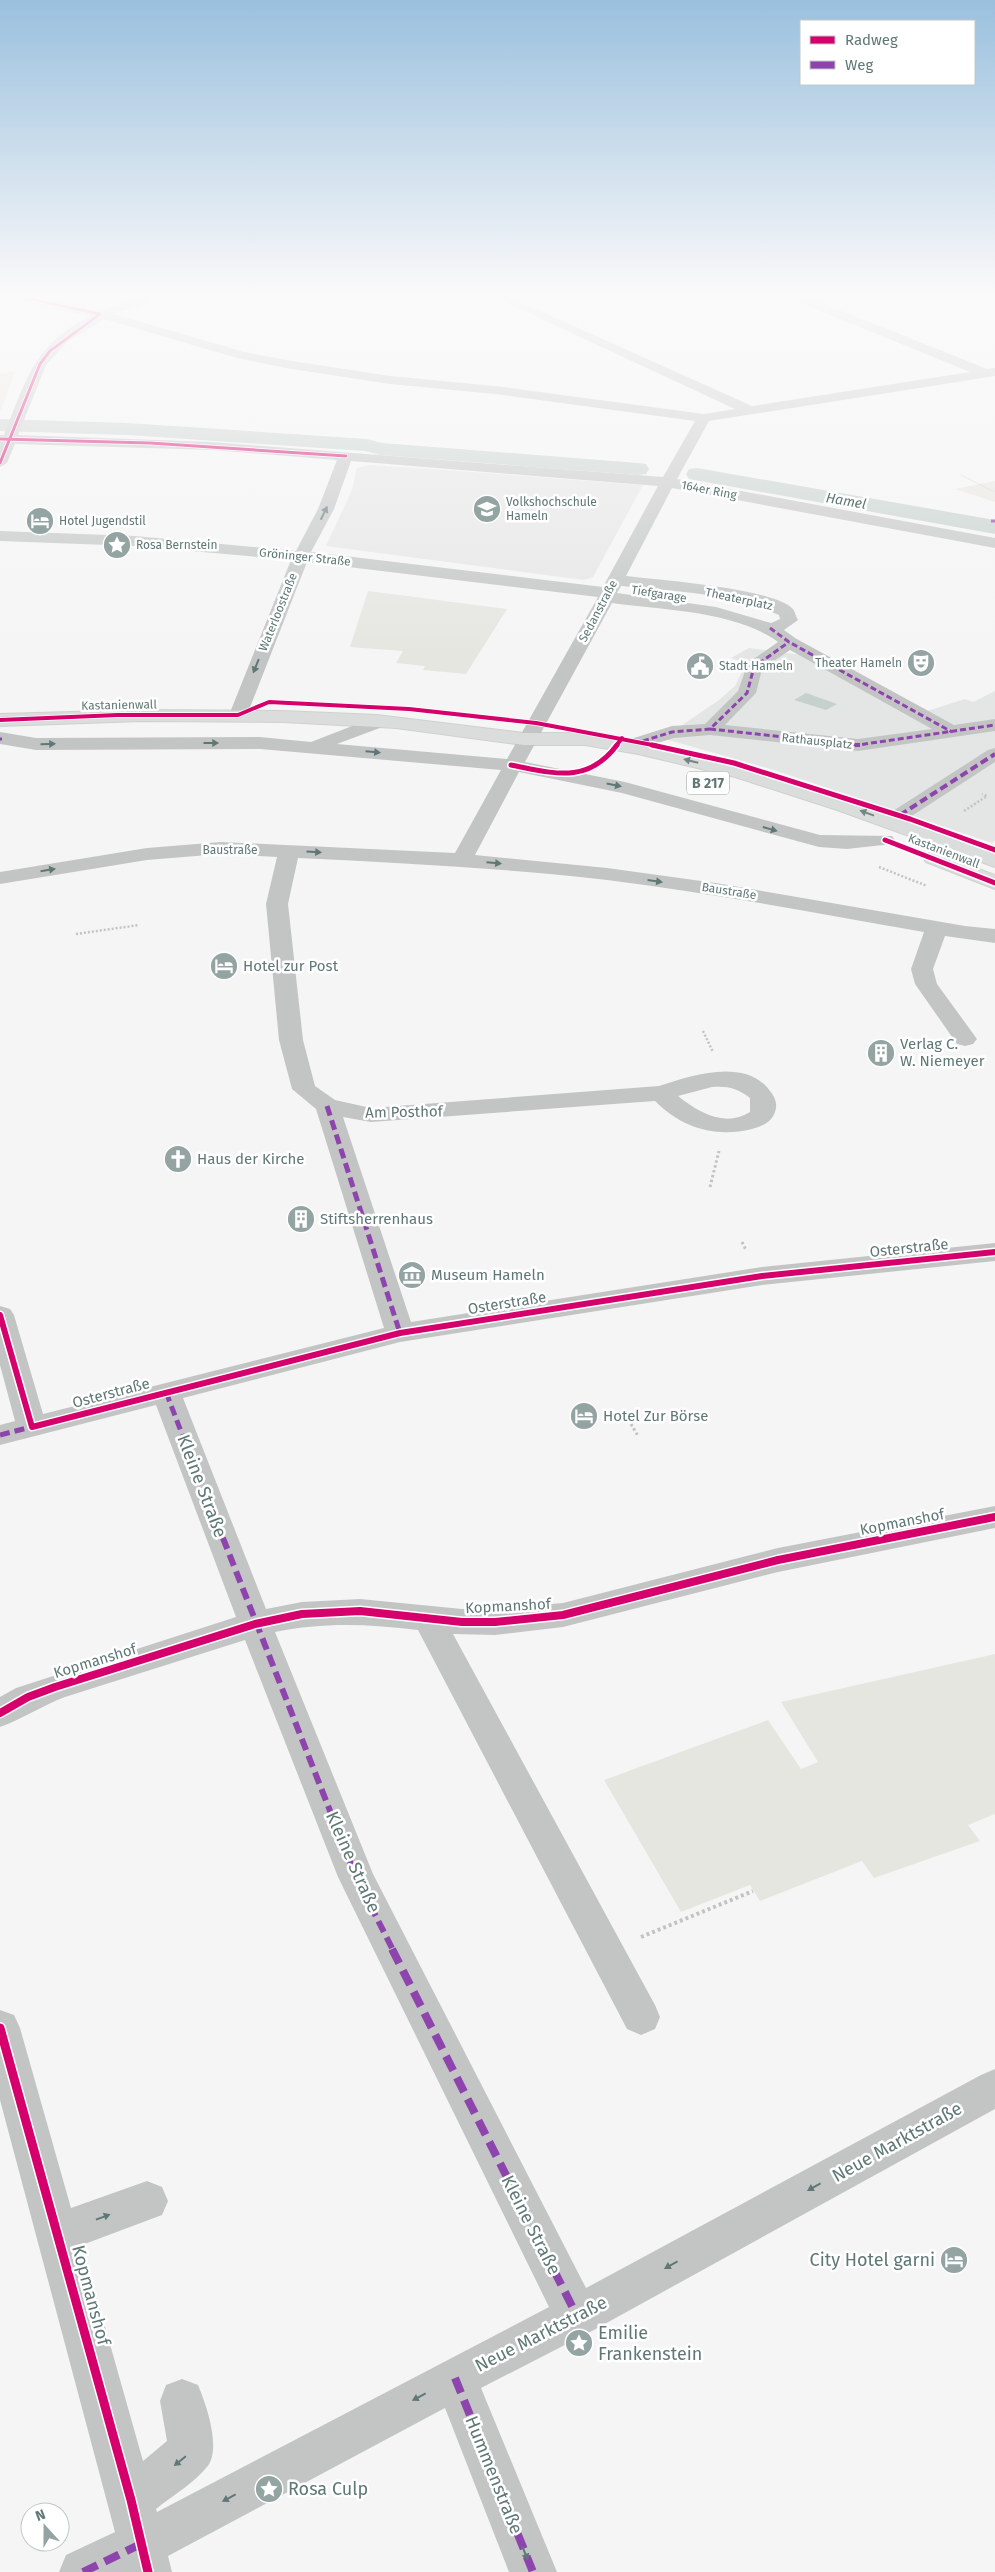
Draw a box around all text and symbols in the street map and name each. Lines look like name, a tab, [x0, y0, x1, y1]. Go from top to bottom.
legend	[800, 20, 975, 85]
text: Radweg	[845, 31, 898, 49]
text: Weg	[845, 56, 873, 74]
street label: 164er Ring	[680, 478, 739, 502]
water label: Hamel	[825, 489, 867, 513]
school or university icon: Volkshochschule Hameln	[472, 494, 502, 524]
place label: Volkshochschule Hameln	[506, 495, 597, 523]
hotel icon: Hotel Jugendstil	[25, 506, 55, 536]
one-way arrow	[320, 506, 328, 520]
place label: Hotel Jugendstil	[59, 514, 146, 528]
place icon: Rosa Bernstein	[102, 530, 132, 560]
place label: Rosa Bernstein	[136, 538, 218, 552]
street label: Gröninger Straße	[259, 545, 351, 569]
street label: Waterloostraße	[256, 571, 300, 653]
street label: Sedanstraße	[576, 578, 620, 644]
street label: Tiefgarage	[630, 583, 688, 605]
street label: Theaterplatz	[704, 585, 774, 613]
theatre icon: Theater Hameln	[906, 648, 936, 678]
public building icon: Stadt Hameln	[685, 651, 715, 681]
place label: Theater Hameln	[815, 656, 902, 670]
one-way arrow	[251, 659, 259, 673]
place label: Stadt Hameln	[719, 659, 793, 673]
street label: Kastanienwall	[81, 697, 157, 713]
street label: Rathausplatz	[781, 730, 853, 752]
one-way arrow	[40, 739, 56, 747]
one-way arrow	[203, 739, 219, 747]
one-way arrow	[365, 748, 381, 756]
one-way arrow	[684, 756, 699, 764]
road number: B 217	[687, 771, 729, 794]
one-way arrow	[606, 782, 622, 790]
one-way arrow	[860, 809, 875, 816]
one-way arrow	[763, 826, 778, 834]
street label: Kastanienwall	[906, 831, 982, 871]
street label: Baustraße	[202, 843, 258, 857]
one-way arrow	[306, 849, 322, 857]
one-way arrow	[486, 860, 502, 868]
one-way arrow	[40, 866, 56, 874]
one-way arrow	[648, 877, 664, 885]
street label: Baustraße	[701, 880, 757, 902]
hotel icon: Hotel zur Post	[209, 951, 239, 981]
place label: Hotel zur Post	[243, 957, 339, 975]
place label: Verlag C. W. Niemeyer	[900, 1035, 985, 1070]
building icon: Verlag C. W. Niemeyer	[866, 1038, 896, 1068]
street label: Am Posthof	[365, 1102, 444, 1122]
church icon: Haus der Kirche	[163, 1144, 193, 1174]
place label: Haus der Kirche	[197, 1150, 305, 1168]
building icon: Stiftsherrenhaus	[286, 1204, 316, 1234]
place label: Stiftsherrenhaus	[320, 1210, 433, 1228]
street label: Osterstraße	[869, 1235, 949, 1261]
museum icon: Museum Hameln	[397, 1260, 427, 1290]
place label: Museum Hameln	[431, 1266, 545, 1284]
street label: Osterstraße	[466, 1288, 548, 1318]
street label: Osterstraße	[70, 1374, 152, 1412]
hotel icon: Hotel Zur Börse	[569, 1401, 599, 1431]
place label: Hotel Zur Börse	[603, 1407, 708, 1425]
street label: Kleine Straße	[172, 1431, 232, 1541]
street label: Kopmanshof	[858, 1505, 947, 1539]
street label: Kopmanshof	[465, 1595, 552, 1617]
street label: Kopmanshof	[51, 1640, 140, 1682]
street label: Kleine Straße	[321, 1808, 385, 1916]
street label: Neue Marktstraße	[828, 2097, 966, 2187]
street label: Kleine Straße	[497, 2172, 565, 2278]
one-way arrow	[807, 2183, 821, 2191]
one-way arrow	[96, 2213, 111, 2221]
street label: Kopmanshof	[67, 2242, 115, 2349]
hotel icon: City Hotel garni	[939, 2245, 969, 2275]
place label: City Hotel garni	[810, 2249, 935, 2271]
one-way arrow	[664, 2260, 678, 2269]
street label: Neue Marktstraße	[471, 2291, 611, 2377]
place label: Emilie Frankenstein	[598, 2322, 702, 2365]
place icon: Emilie Frankenstein	[564, 2328, 594, 2358]
one-way arrow	[411, 2393, 426, 2401]
street label: Hummenstraße	[460, 2413, 528, 2537]
one-way arrow	[174, 2455, 187, 2466]
place icon: Rosa Culp	[254, 2474, 284, 2504]
place label: Rosa Culp	[288, 2478, 368, 2500]
one-way arrow	[222, 2494, 236, 2503]
north arrow	[20, 2502, 70, 2552]
text: N	[33, 2506, 48, 2525]
one-way arrow	[521, 2546, 529, 2561]

